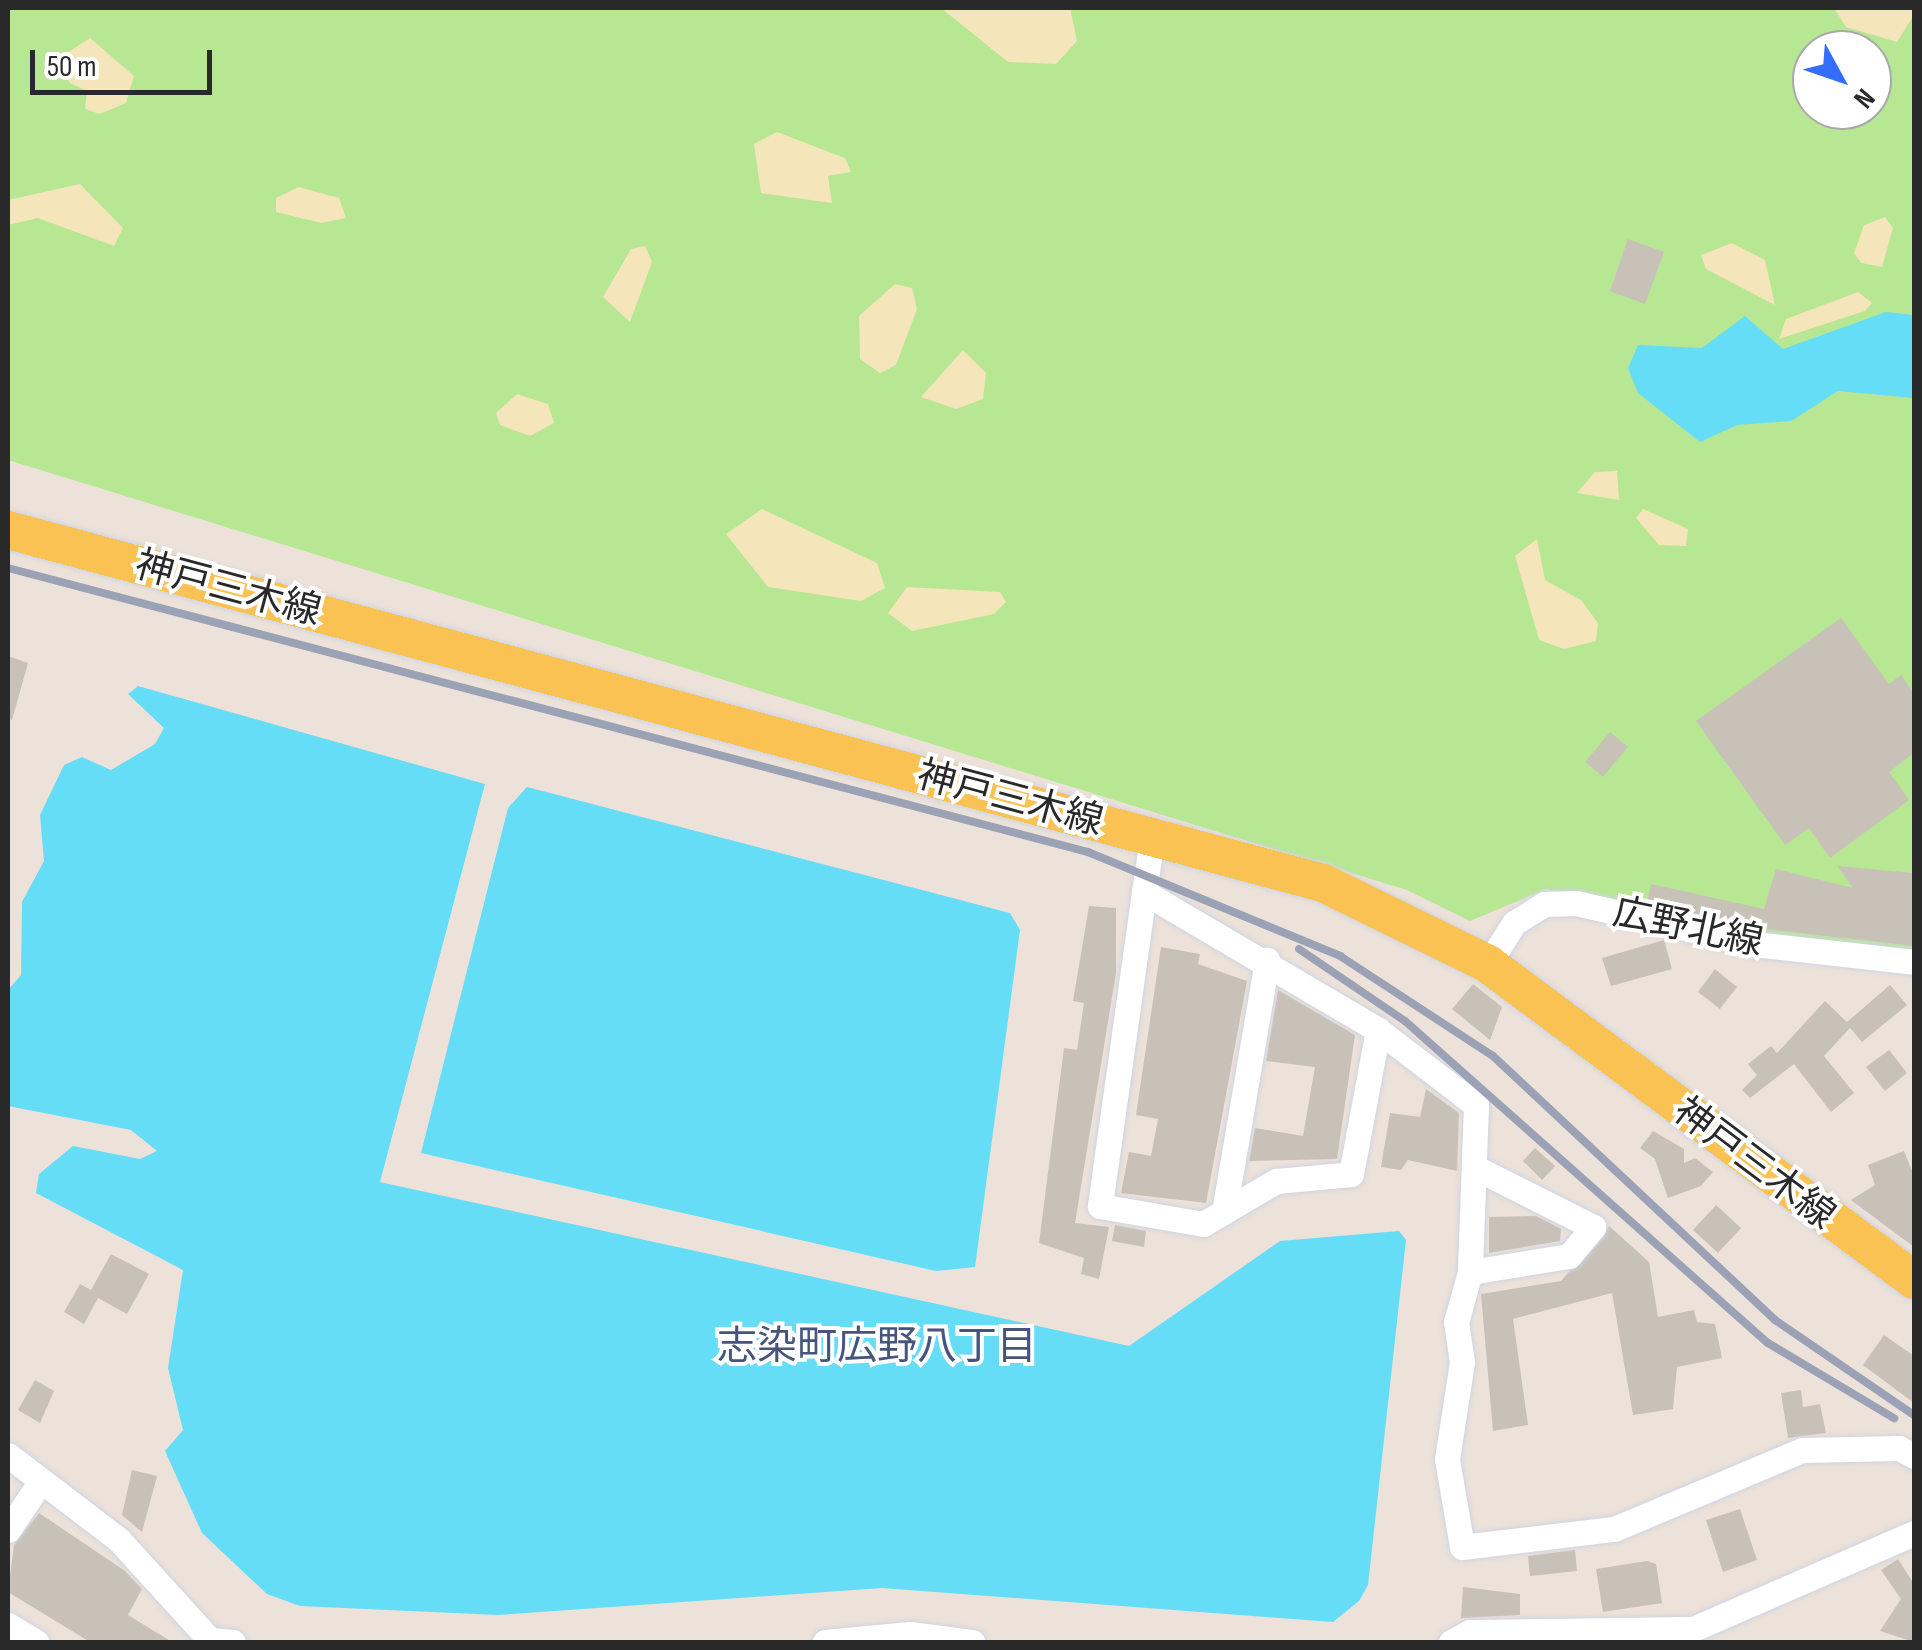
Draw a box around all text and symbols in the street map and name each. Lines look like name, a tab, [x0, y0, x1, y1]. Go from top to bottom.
scale bar	[35, 30, 218, 92]
north arrow	[1792, 30, 1892, 130]
text: 50 m	[47, 49, 96, 85]
text: N	[1846, 82, 1881, 115]
street label: 神戸三木線	[130, 542, 326, 636]
street label: 神戸三木線	[912, 752, 1108, 846]
street label: 広野北線	[1609, 890, 1767, 966]
street label: 神戸三木線	[1664, 1089, 1844, 1239]
district label: 志染町広野八丁目	[717, 1323, 1037, 1371]

